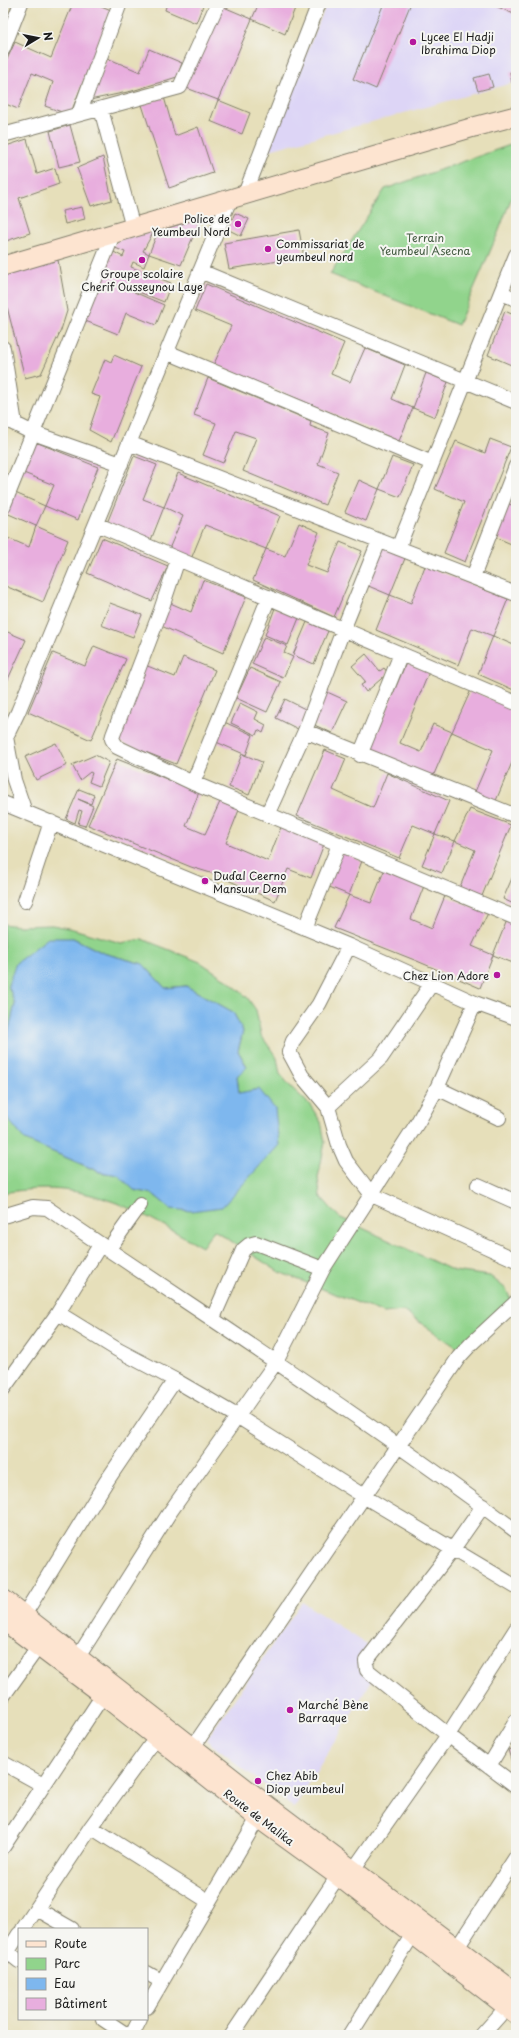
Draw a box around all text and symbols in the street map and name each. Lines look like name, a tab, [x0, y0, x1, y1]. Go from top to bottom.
north arrow	[18, 18, 58, 58]
place label: Lycee El Hadji Ibrahima Diop	[421, 28, 496, 58]
text: N	[39, 30, 58, 42]
marker: Lycee El Hadji Ibrahima Diop	[408, 37, 418, 47]
place label: Police de Yeumbeul Nord	[151, 210, 230, 240]
marker: Police de Yeumbeul Nord	[233, 219, 243, 229]
park label: Terrain Yeumbeul Asecna	[380, 229, 471, 259]
place label: Commissariat de yeumbeul nord	[276, 235, 364, 265]
marker: Commissariat de yeumbeul nord	[263, 244, 273, 254]
marker: Groupe scolaire Cherif Ousseynou Laye	[137, 255, 147, 265]
place label: Groupe scolaire Cherif Ousseynou Laye	[81, 265, 203, 295]
place label: Duɗal Ceerno Mansuur Dem	[213, 867, 287, 897]
marker: Duɗal Ceerno Mansuur Dem	[200, 876, 210, 886]
place label: Chez Lion Adore	[403, 967, 489, 984]
marker: Chez Lion Adore	[492, 970, 502, 980]
place label: Marché Bène Barraque	[298, 1696, 369, 1726]
marker: Marché Bène Barraque	[285, 1705, 295, 1715]
place label: Chez Abib Diop yeumbeul	[266, 1767, 344, 1797]
marker: Chez Abib Diop yeumbeul	[253, 1776, 263, 1786]
street label: Route de Malika	[220, 1785, 298, 1850]
legend	[18, 1928, 148, 2020]
text: Route	[54, 1934, 87, 1952]
text: Parc	[54, 1954, 80, 1972]
text: Eau	[54, 1974, 76, 1992]
text: Bâtiment	[54, 1994, 107, 2012]

